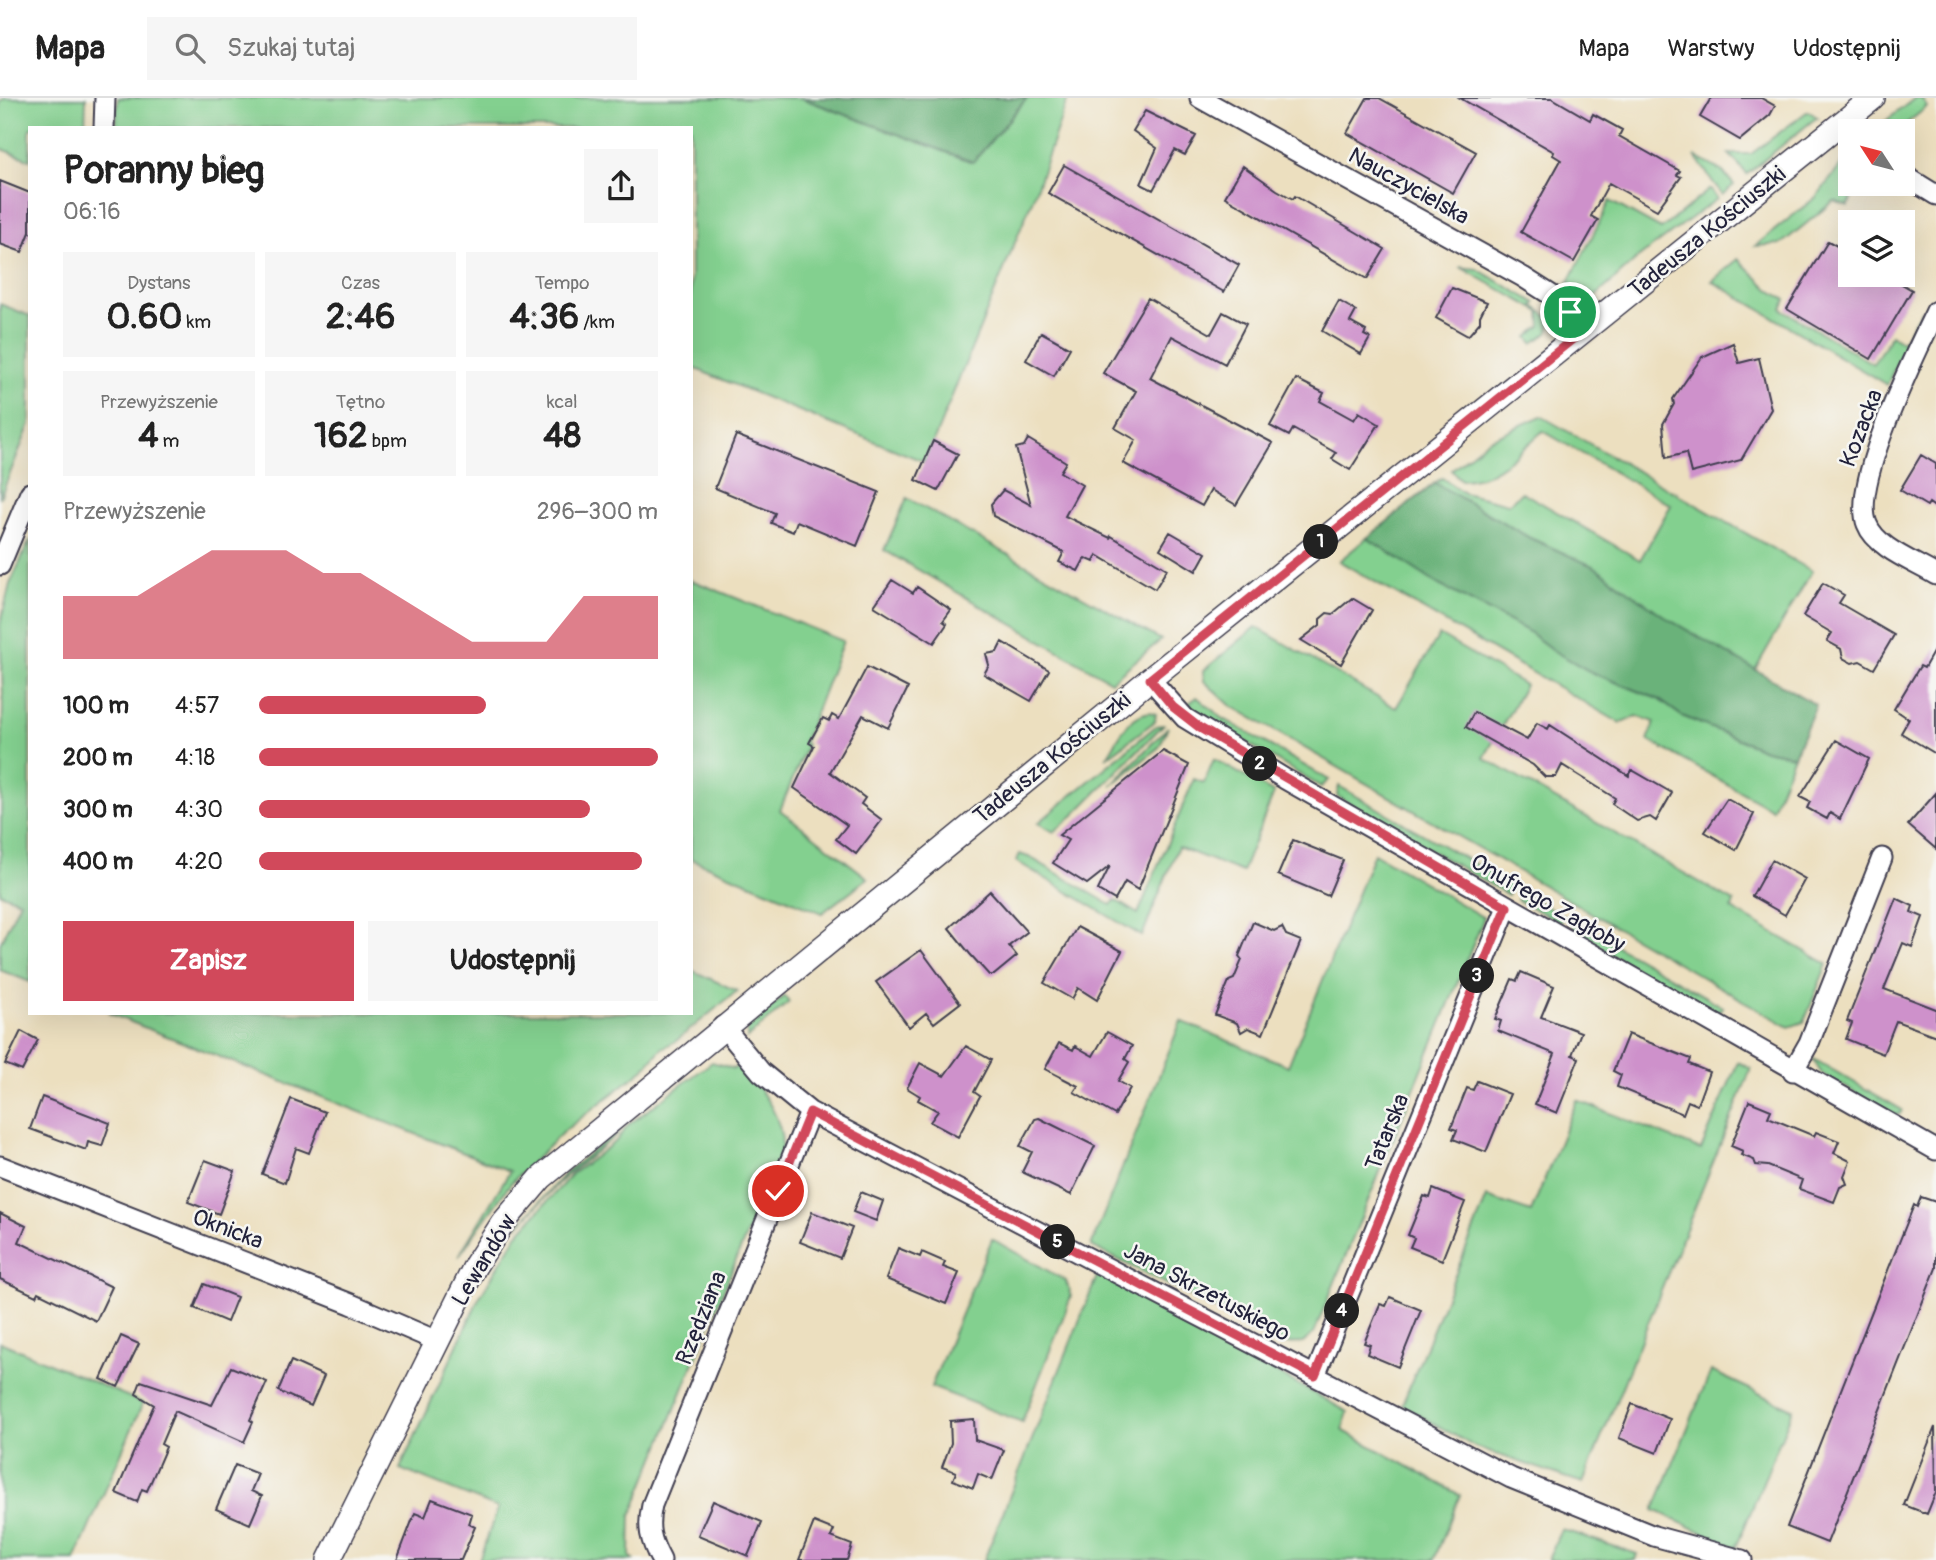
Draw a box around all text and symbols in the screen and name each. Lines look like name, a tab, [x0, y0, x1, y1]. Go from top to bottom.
search box	[147, 17, 637, 80]
text: Mapa	[35, 28, 105, 69]
icon: search	[171, 29, 209, 67]
text: Szukaj tutaj	[227, 32, 355, 64]
text: Mapa	[1579, 34, 1629, 63]
text: Warstwy	[1667, 34, 1755, 63]
text: Udostępnij	[1793, 34, 1901, 63]
north arrow	[1838, 119, 1914, 196]
map controls	[1838, 119, 1915, 287]
street label: Nauczycielska	[1343, 141, 1475, 231]
text: Poranny bieg	[63, 147, 264, 195]
button: share	[584, 149, 658, 223]
street label: Tadeusza Kościuszki	[1622, 160, 1792, 304]
text: 06:16	[63, 197, 121, 226]
button: layers	[1838, 210, 1915, 287]
text: Dystans	[127, 271, 190, 295]
text: Czas	[341, 271, 380, 295]
text: Tempo	[535, 271, 589, 295]
pin	[1540, 282, 1600, 342]
icon: arrive	[1551, 293, 1589, 331]
text: 0.60	[106, 295, 182, 339]
text: 2:46	[326, 295, 395, 339]
text: 4:36	[510, 295, 579, 339]
text: km	[182, 310, 211, 334]
text: /km	[579, 310, 615, 334]
street label: Kozacka	[1833, 385, 1889, 471]
text: Przewyższenie	[100, 390, 218, 414]
text: Tętno	[336, 390, 385, 414]
text: kcal	[547, 390, 578, 414]
text: 4	[138, 414, 158, 458]
text: 162	[314, 414, 368, 458]
text: 48	[543, 414, 581, 458]
text: m	[158, 429, 179, 453]
text: bpm	[368, 429, 407, 453]
text: Przewyższenie	[63, 497, 206, 526]
text: 296–300 m	[537, 497, 658, 526]
pin: 1	[1304, 524, 1338, 560]
text: 1	[1317, 529, 1324, 553]
street label: Tadeusza Kościuszki	[967, 686, 1137, 830]
text: 100 m	[63, 691, 129, 720]
text: 4:57	[175, 691, 219, 720]
text: 200 m	[63, 743, 133, 772]
text: 4:18	[175, 743, 215, 772]
pin: 2	[1242, 746, 1278, 782]
text: 2	[1254, 751, 1265, 775]
text: 300 m	[63, 795, 133, 824]
text: 4:30	[175, 795, 223, 824]
text: 400 m	[63, 847, 133, 876]
text: 4:20	[175, 847, 223, 876]
street label: Onufrego Zagłoby	[1466, 847, 1631, 959]
button: Zapisz	[63, 921, 354, 1001]
button: Udostępnij	[368, 921, 658, 1001]
pin: 3	[1460, 958, 1494, 994]
text: 3	[1471, 963, 1482, 987]
street label: Tatarska	[1359, 1089, 1415, 1175]
pin	[748, 1161, 808, 1221]
icon: check	[759, 1172, 797, 1210]
street label: Oknicka	[189, 1202, 267, 1256]
street label: Lewandów	[445, 1208, 523, 1311]
pin: 5	[1040, 1224, 1076, 1260]
text: 5	[1052, 1229, 1063, 1253]
street label: Jana Skrzetuskiego	[1119, 1236, 1295, 1348]
street label: Rzędziana	[669, 1267, 733, 1369]
pin: 4	[1324, 1294, 1360, 1328]
text: 4	[1336, 1298, 1347, 1322]

